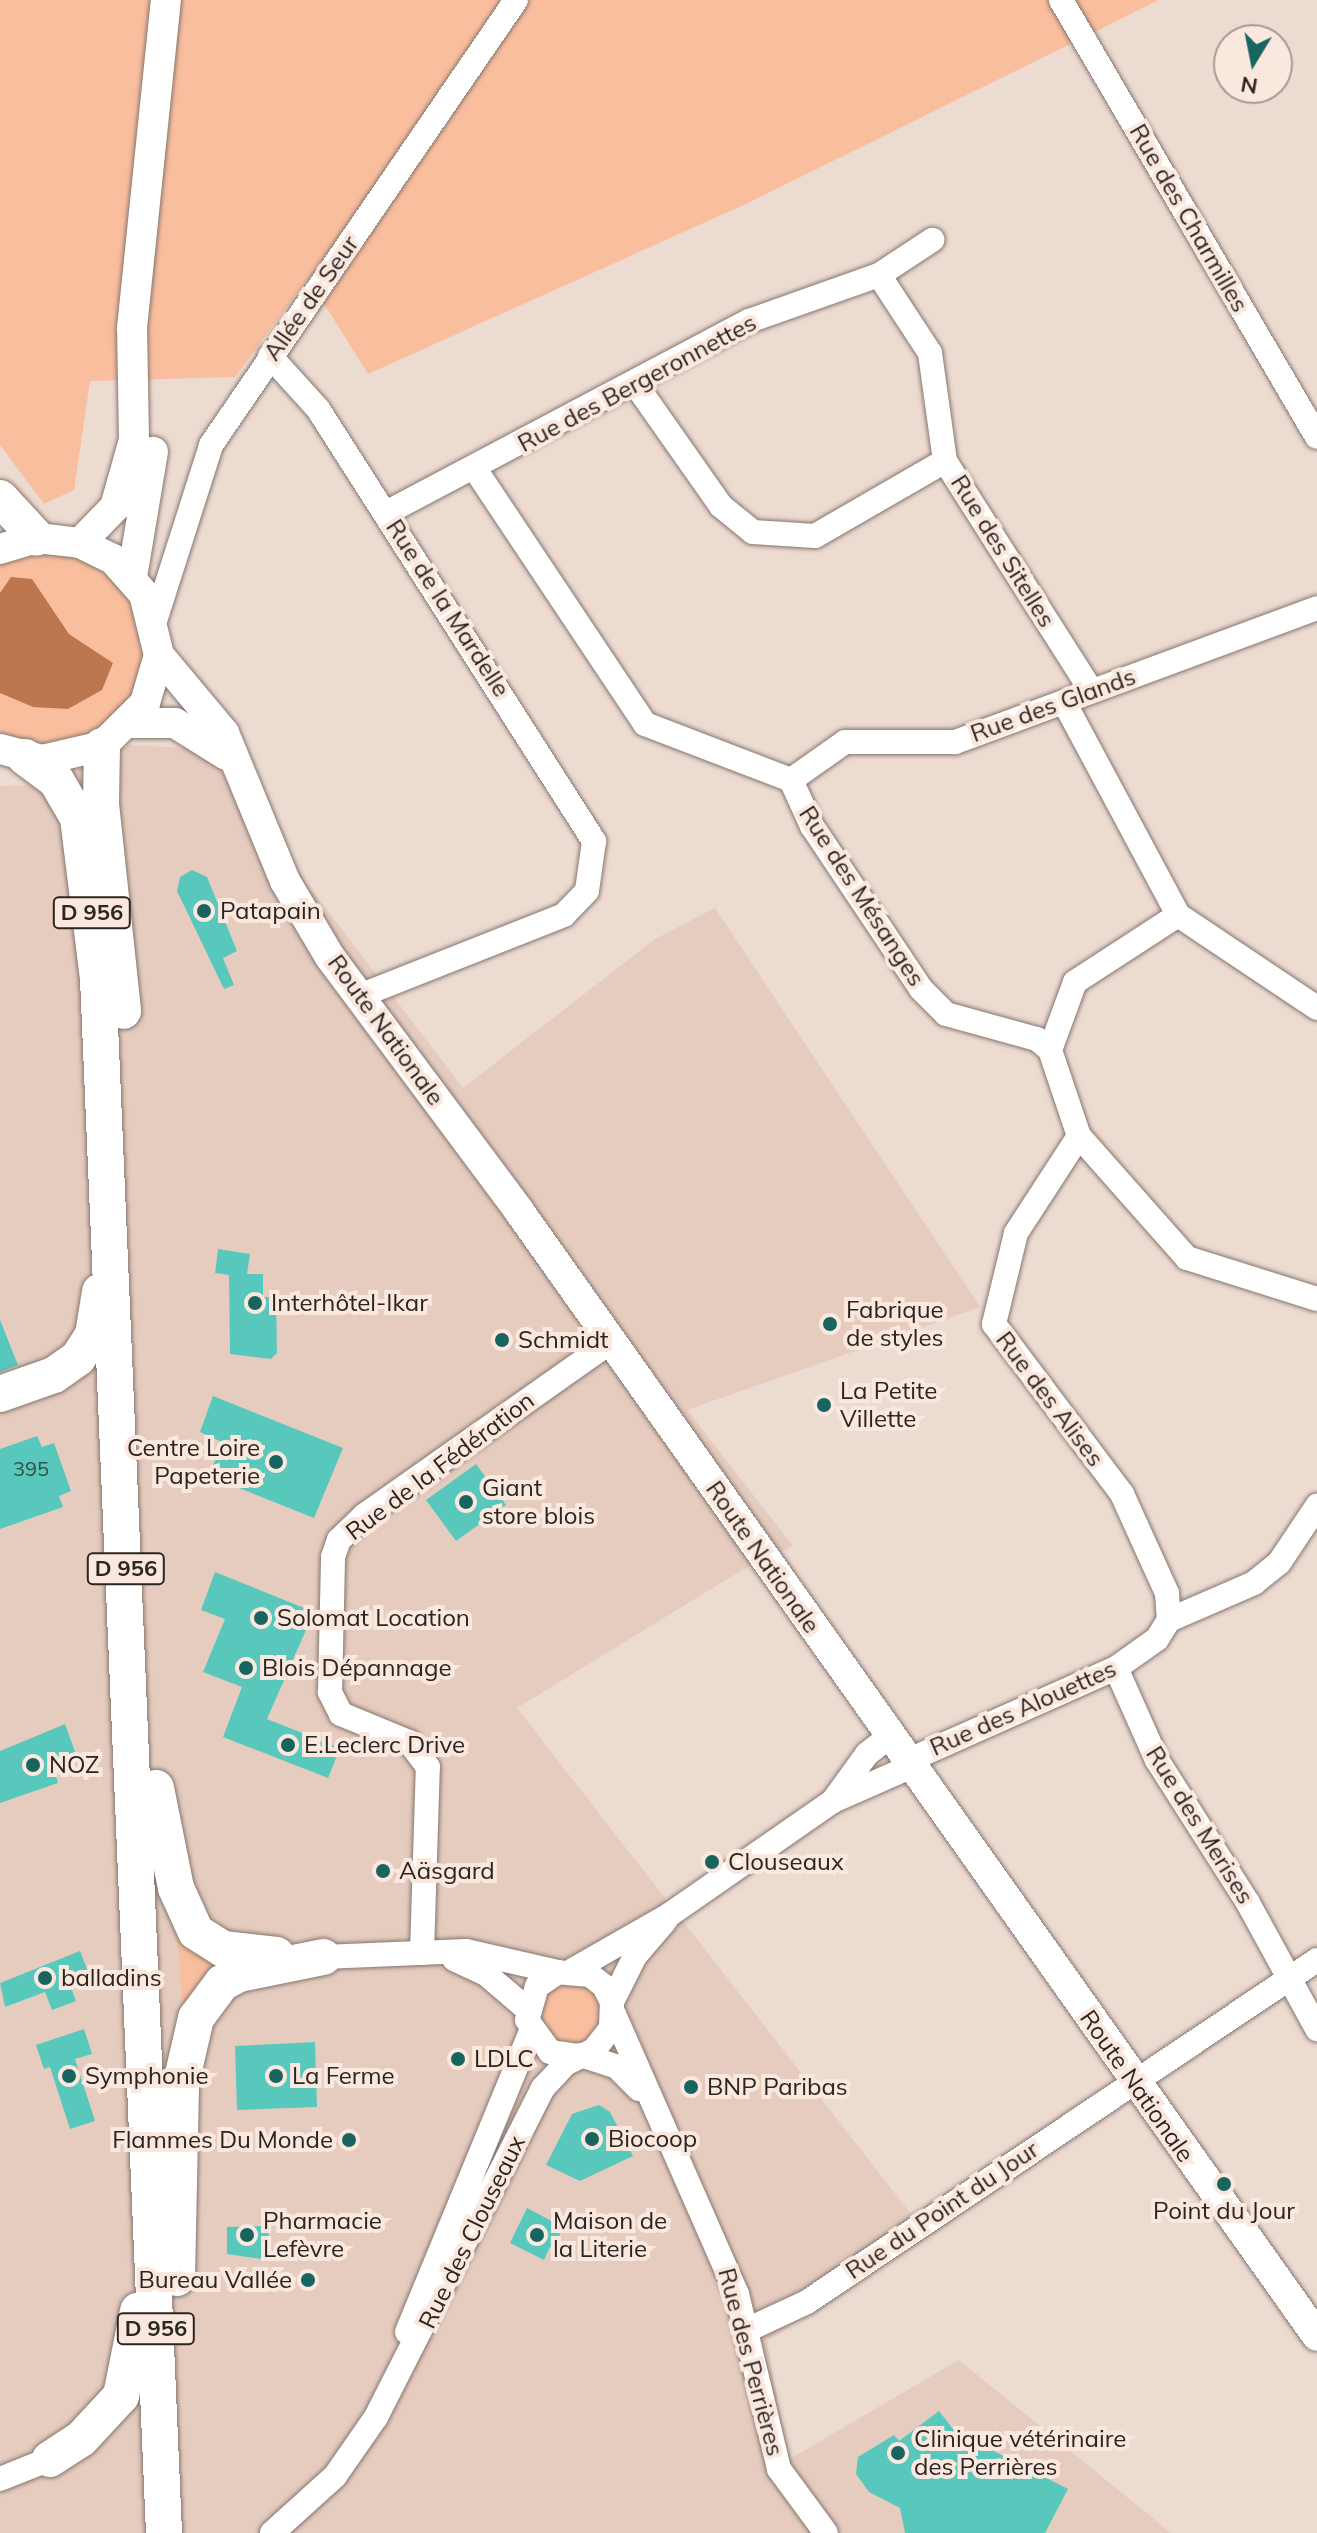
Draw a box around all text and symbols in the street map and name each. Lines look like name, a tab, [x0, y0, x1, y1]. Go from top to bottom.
north arrow	[1213, 24, 1293, 104]
text: N	[1239, 70, 1260, 101]
street label: Rue des Charmilles	[1123, 119, 1255, 317]
street label: Allée de Seur	[257, 230, 365, 366]
street label: Rue des Bergeronnettes	[513, 308, 761, 458]
street label: Rue des Sitelles	[945, 470, 1061, 632]
street label: Rue de la Mardelle	[380, 514, 516, 702]
street label: Rue des Glands	[967, 662, 1139, 748]
street label: Rue des Mésanges	[793, 801, 931, 991]
road number: D 956	[52, 895, 132, 931]
place label: Patapain	[220, 897, 321, 925]
marker: Patapain	[195, 902, 213, 920]
street label: Route Nationale	[322, 949, 450, 1111]
place label: Interhôtel-Ikar	[271, 1289, 428, 1317]
marker: Interhôtel-Ikar	[246, 1294, 264, 1312]
place label: Fabrique de styles	[846, 1296, 944, 1352]
marker: Fabrique de styles	[821, 1315, 839, 1333]
place label: Schmidt	[518, 1326, 608, 1354]
street label: Rue des Alises	[990, 1326, 1110, 1472]
marker: Schmidt	[493, 1331, 511, 1349]
place label: La Petite Villette	[840, 1377, 937, 1433]
street label: Rue de la Fédération	[340, 1386, 540, 1546]
marker: La Petite Villette	[815, 1396, 833, 1414]
place label: Centre Loire Papeterie	[127, 1434, 260, 1490]
marker: Centre Loire Papeterie	[267, 1453, 285, 1471]
house number: 395	[13, 1456, 49, 1480]
place label: Giant store blois	[482, 1474, 595, 1530]
street label: Route Nationale	[700, 1475, 826, 1639]
marker: Giant store blois	[457, 1493, 475, 1511]
road number: D 956	[86, 1551, 166, 1587]
place label: Solomat Location	[277, 1604, 470, 1632]
marker: Solomat Location	[252, 1609, 270, 1627]
place label: Blois Dépannage	[262, 1654, 451, 1682]
street label: Rue des Alouettes	[925, 1654, 1121, 1762]
marker: Blois Dépannage	[237, 1659, 255, 1677]
place label: E.Leclerc Drive	[304, 1731, 465, 1759]
marker: E.Leclerc Drive	[279, 1736, 297, 1754]
street label: Rue des Merises	[1140, 1741, 1260, 1909]
place label: NOZ	[49, 1751, 99, 1779]
marker: NOZ	[24, 1756, 42, 1774]
place label: Clouseaux	[728, 1848, 844, 1876]
marker: Clouseaux	[703, 1853, 721, 1871]
place label: Aäsgard	[399, 1857, 495, 1885]
marker: Aäsgard	[374, 1862, 392, 1880]
place label: balladins	[61, 1964, 162, 1992]
marker: balladins	[36, 1969, 54, 1987]
street label: Route Nationale	[1074, 2004, 1200, 2168]
place label: LDLC	[474, 2045, 534, 2073]
marker: LDLC	[449, 2050, 467, 2068]
place label: Symphonie	[85, 2062, 209, 2090]
place label: La Ferme	[292, 2062, 395, 2090]
marker: Symphonie	[60, 2067, 78, 2085]
marker: La Ferme	[267, 2067, 285, 2085]
place label: BNP Paribas	[707, 2073, 848, 2101]
marker: BNP Paribas	[682, 2078, 700, 2096]
place label: Biocoop	[608, 2125, 697, 2153]
place label: Flammes Du Monde	[112, 2126, 333, 2154]
marker: Biocoop	[583, 2130, 601, 2148]
marker: Flammes Du Monde	[340, 2131, 358, 2149]
street label: Rue des Clouseaux	[413, 2131, 531, 2333]
street label: Rue du Point du Jour	[840, 2135, 1044, 2285]
marker: Point du Jour	[1215, 2175, 1233, 2193]
place label: Point du Jour	[1153, 2197, 1295, 2225]
place label: Pharmacie Lefèvre	[263, 2207, 382, 2263]
place label: Maison de la Literie	[553, 2207, 667, 2263]
marker: Pharmacie Lefèvre	[238, 2226, 256, 2244]
marker: Maison de la Literie	[528, 2226, 546, 2244]
street label: Rue des Perrières	[712, 2265, 790, 2459]
place label: Bureau Vallée	[138, 2266, 292, 2294]
marker: Bureau Vallée	[299, 2271, 317, 2289]
road number: D 956	[116, 2311, 196, 2347]
place label: Clinique vétérinaire des Perrières	[914, 2425, 1126, 2481]
marker: Clinique vétérinaire des Perrières	[889, 2444, 907, 2462]

